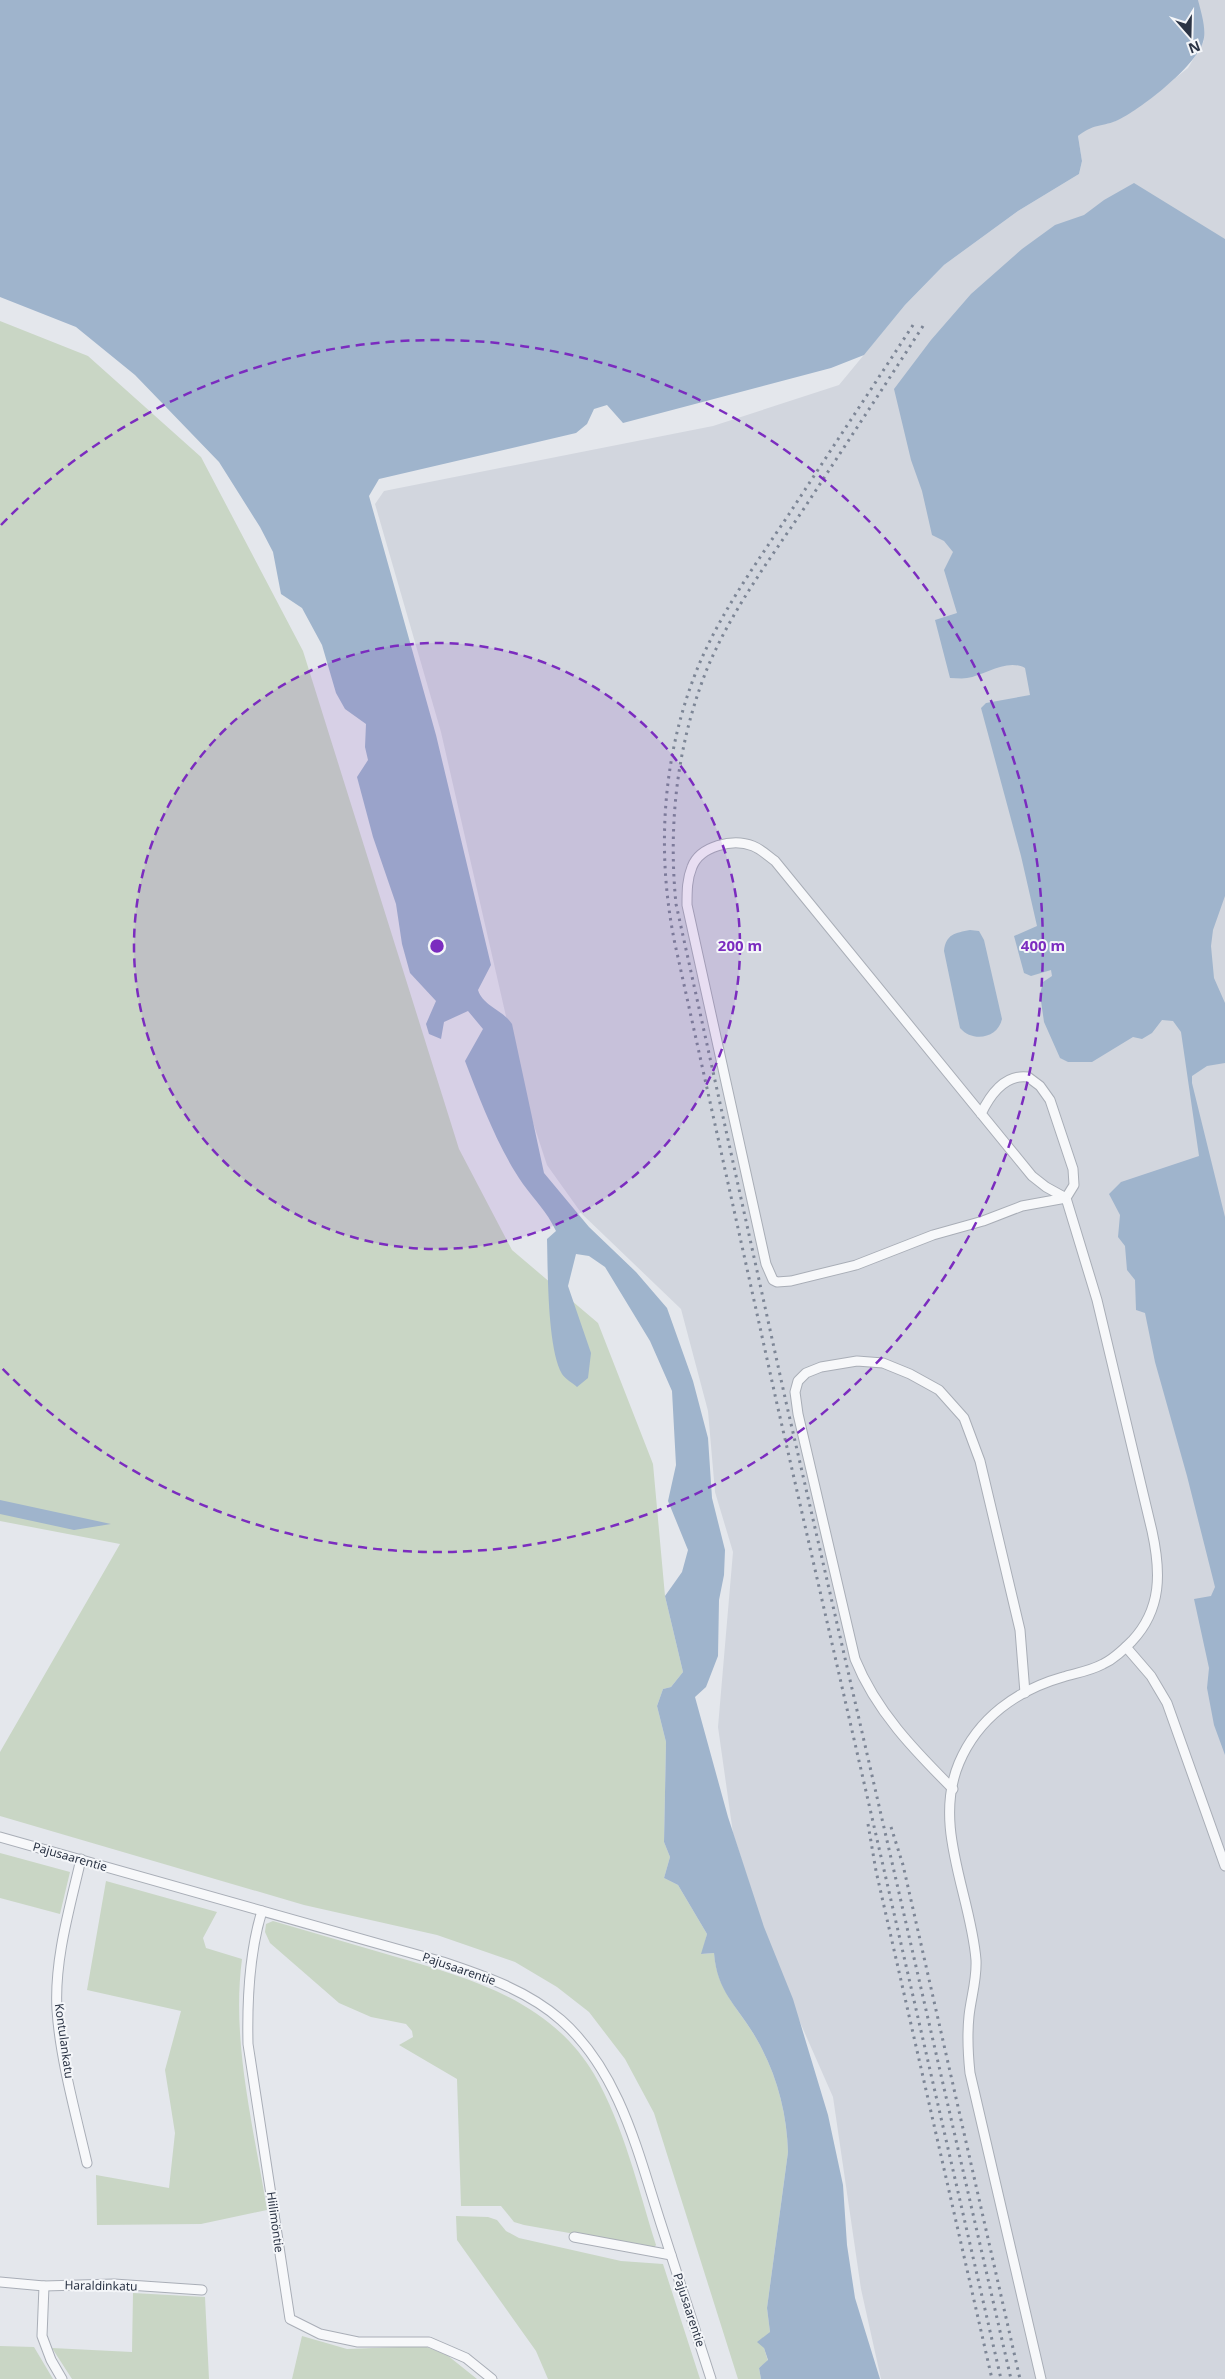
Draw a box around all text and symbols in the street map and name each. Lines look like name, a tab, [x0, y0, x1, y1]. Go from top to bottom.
north arrow	[1165, 10, 1215, 60]
text: N	[1186, 37, 1203, 59]
text: 200 m	[718, 935, 762, 955]
text: 400 m	[1021, 935, 1065, 955]
centre of rings	[428, 937, 446, 955]
street label: Pajusaarentie	[31, 1838, 110, 1875]
street label: Pajusaarentie	[420, 1948, 498, 1989]
street label: Kontulankatu	[51, 2002, 78, 2080]
street label: Hiilimöntie	[263, 2190, 288, 2254]
street label: Pajusaarentie	[670, 2271, 709, 2349]
street label: Haraldinkatu	[64, 2276, 138, 2295]

